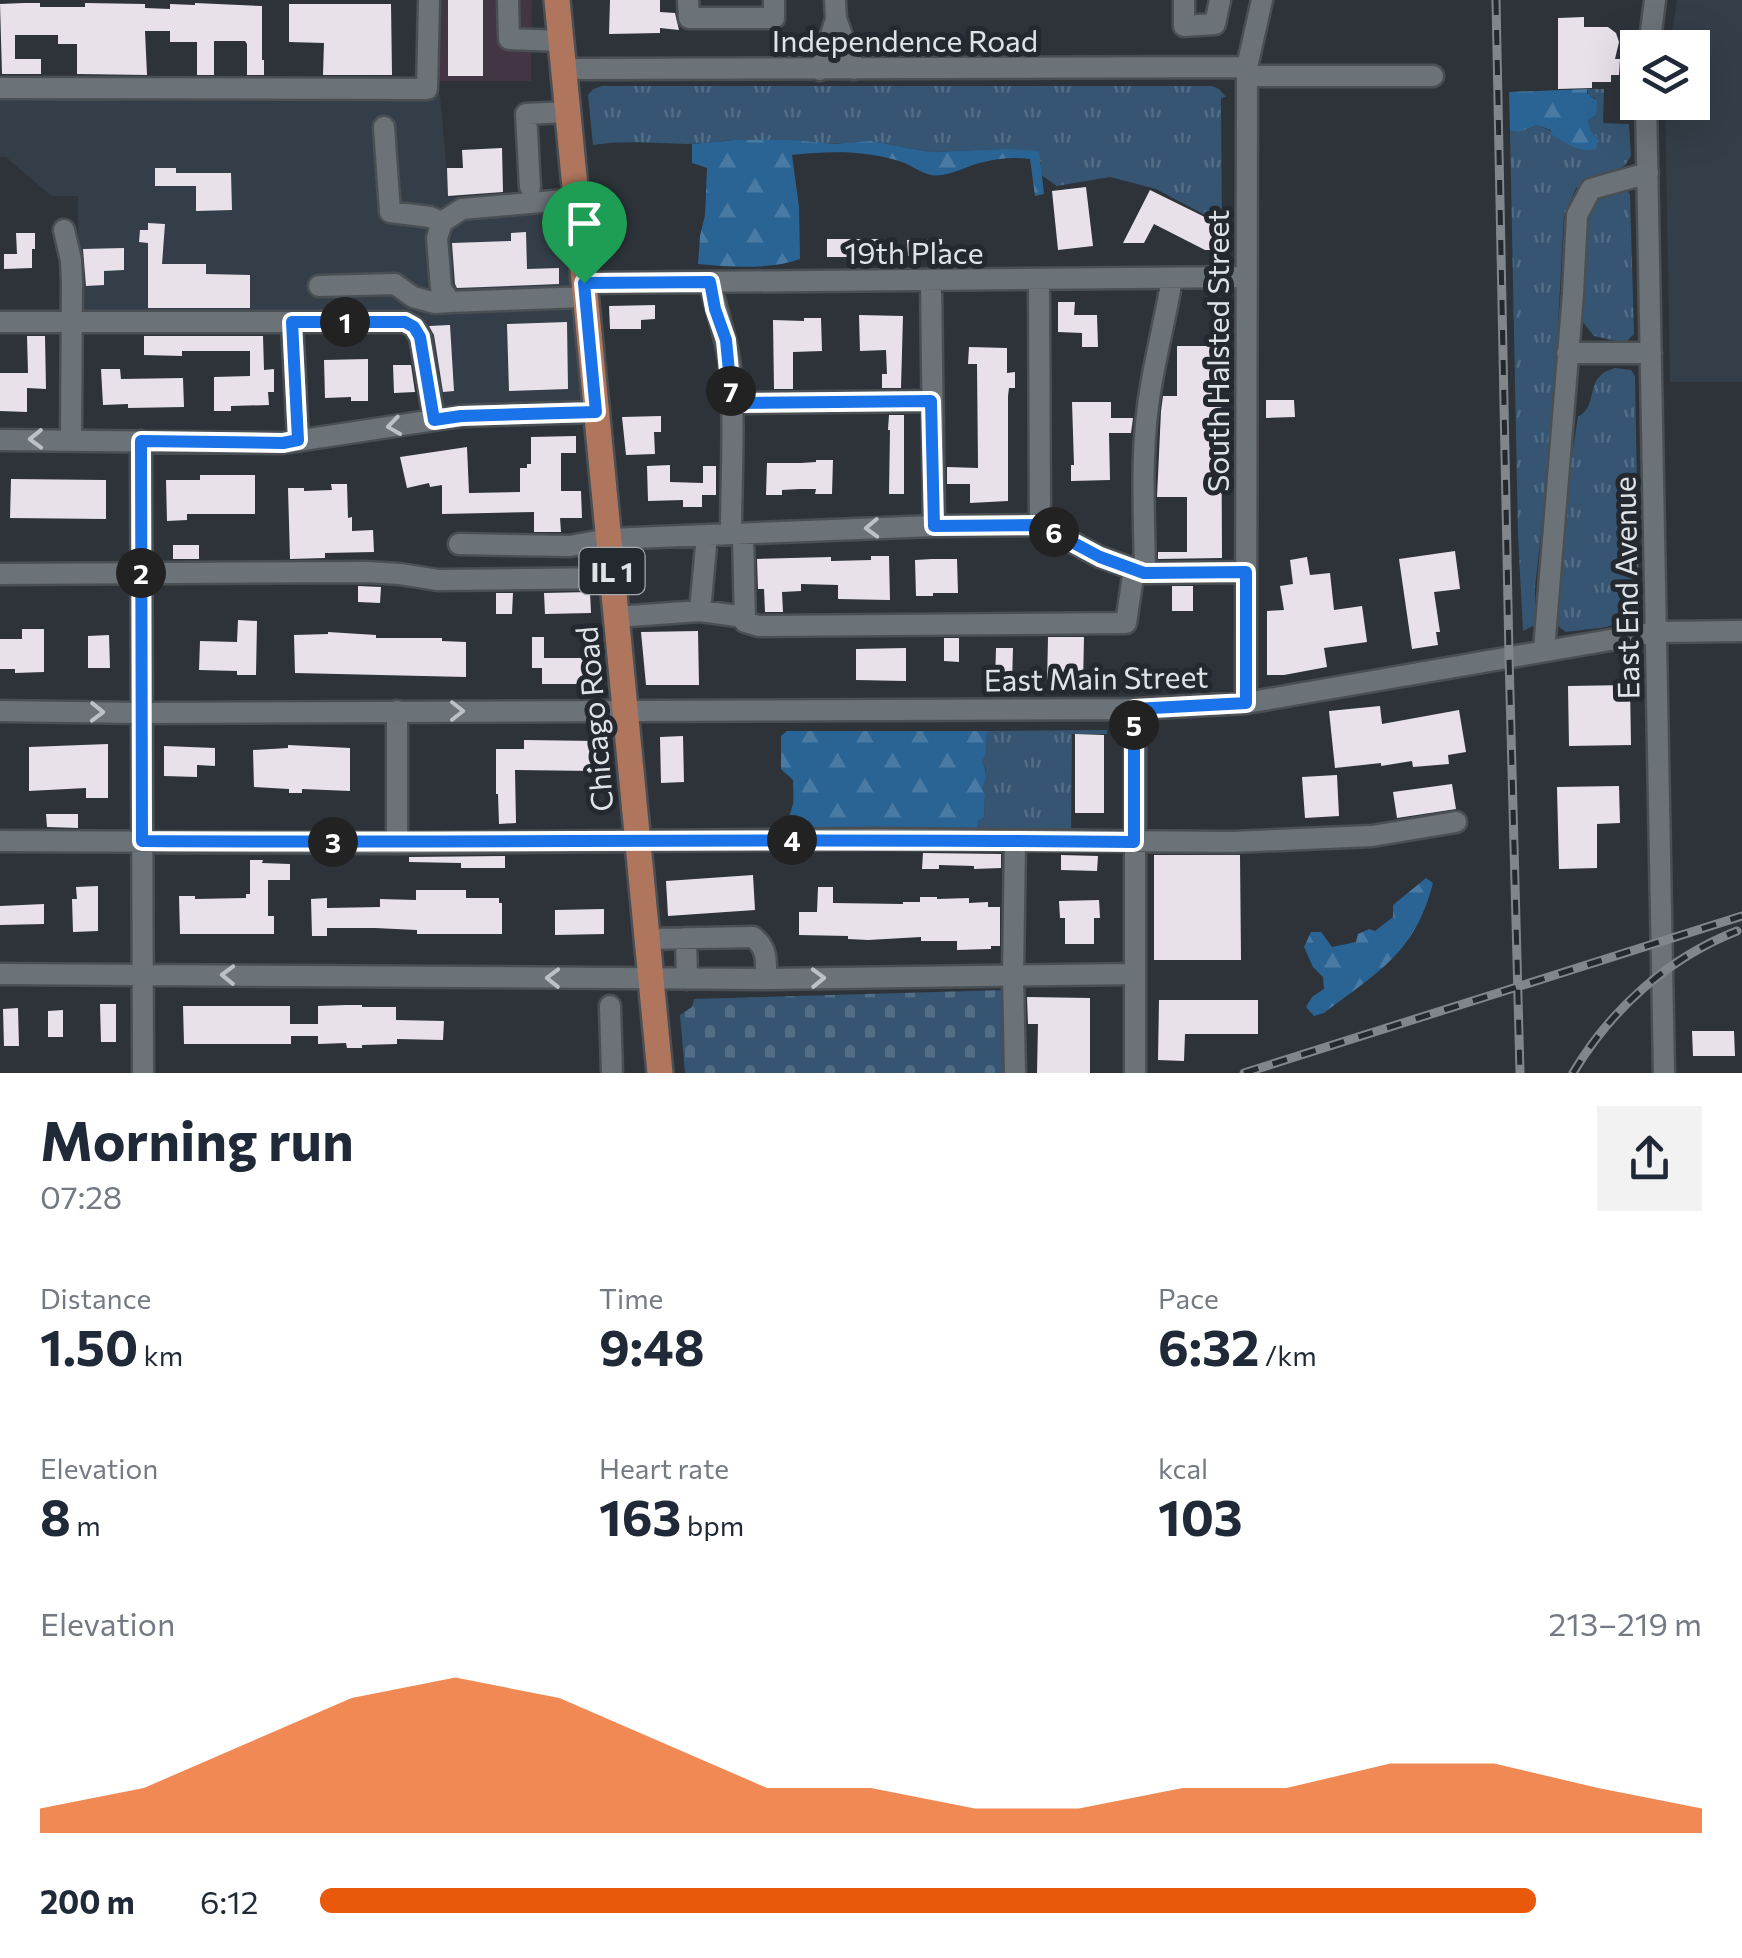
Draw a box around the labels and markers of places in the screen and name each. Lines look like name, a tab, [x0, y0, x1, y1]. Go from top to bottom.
pin	[542, 181, 627, 284]
pin: 1	[320, 297, 370, 347]
pin: 7	[706, 366, 756, 416]
pin: 6	[1029, 507, 1079, 557]
pin: 2	[116, 548, 166, 598]
pin: 5	[1109, 700, 1159, 750]
pin: 4	[767, 815, 817, 865]
pin: 3	[308, 817, 358, 867]

